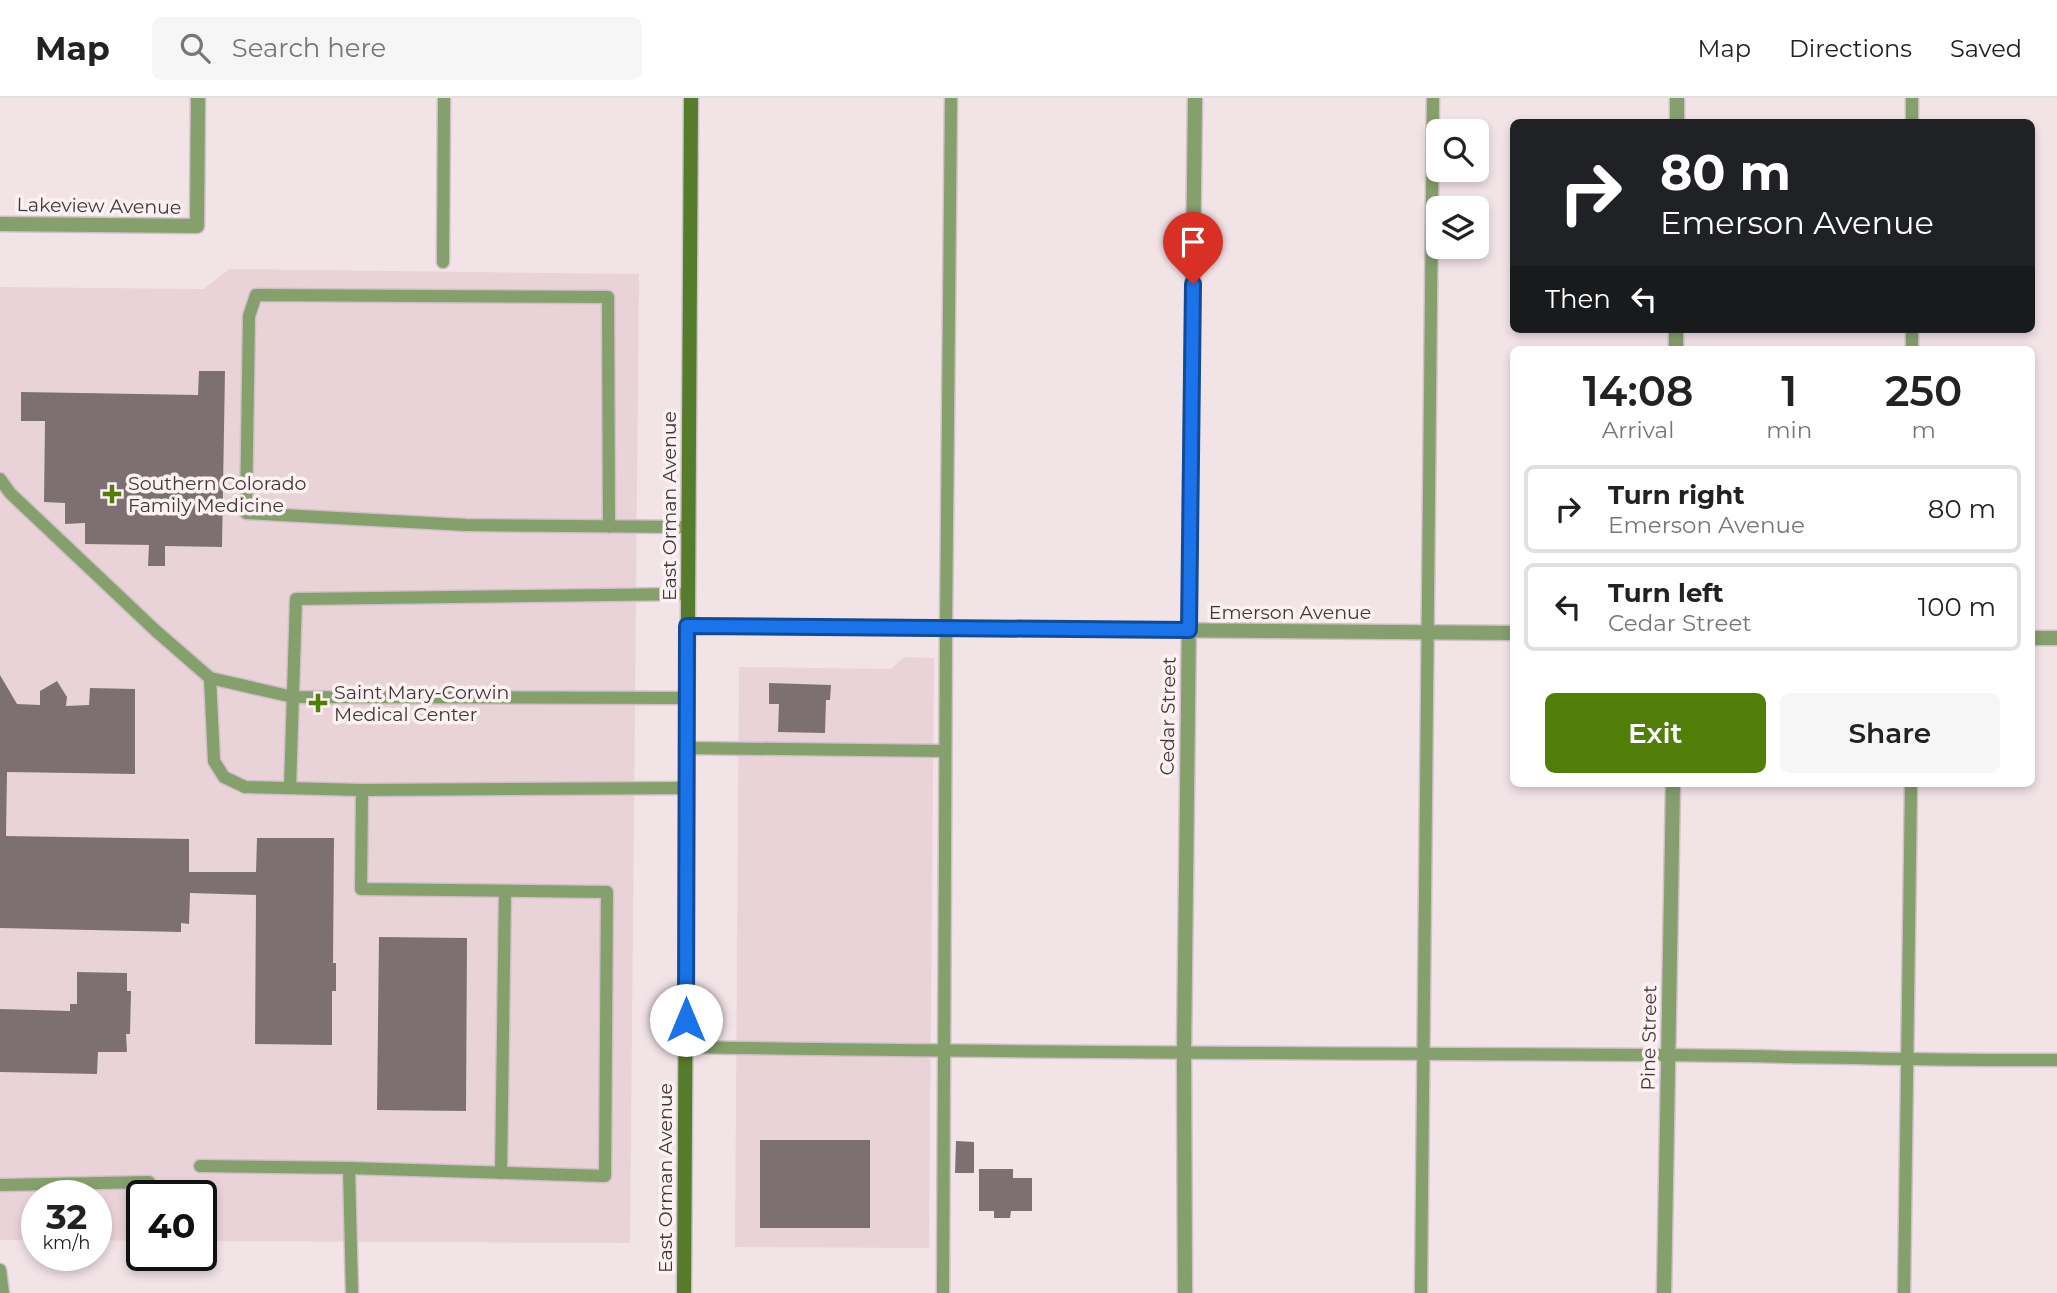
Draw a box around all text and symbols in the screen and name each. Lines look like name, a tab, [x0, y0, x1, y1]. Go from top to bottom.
search box	[152, 17, 642, 80]
text: Map	[35, 28, 110, 68]
icon: search	[176, 29, 214, 67]
text: Search here	[232, 32, 386, 64]
text: Map	[1698, 34, 1751, 63]
text: Directions	[1789, 34, 1912, 63]
text: Saved	[1950, 34, 2022, 63]
map controls	[1426, 119, 1489, 259]
button: search	[1426, 119, 1489, 182]
text: 80 m	[1660, 143, 1791, 202]
icon: right	[1545, 147, 1636, 238]
street label: Lakeview Avenue	[16, 193, 182, 219]
button: layers	[1426, 196, 1489, 259]
text: Emerson Avenue	[1660, 203, 1934, 242]
pin	[1163, 212, 1223, 284]
icon: arrive	[1174, 223, 1212, 261]
icon: left	[1625, 280, 1663, 318]
text: Then	[1545, 283, 1611, 315]
text: 14:08	[1583, 365, 1693, 417]
text: 1	[1781, 365, 1797, 417]
text: 250	[1885, 365, 1962, 417]
street label: East Orman Avenue	[658, 411, 681, 601]
text: Arrival	[1602, 416, 1674, 444]
text: min	[1766, 416, 1812, 444]
text: m	[1911, 416, 1936, 444]
place label: Southern Colorado Family Medicine	[128, 472, 307, 517]
text: Turn right	[1608, 479, 1744, 511]
marker: Southern Colorado Family Medicine	[102, 484, 122, 504]
icon: right	[1549, 490, 1587, 528]
text: 80 m	[1928, 493, 1996, 525]
text: Emerson Avenue	[1608, 511, 1805, 539]
text: Turn left	[1608, 577, 1724, 609]
icon: left	[1549, 588, 1587, 626]
text: 100 m	[1918, 591, 1996, 623]
street label: Emerson Avenue	[1209, 601, 1371, 624]
text: Cedar Street	[1608, 609, 1752, 637]
street label: Cedar Street	[1155, 656, 1181, 776]
place label: Saint Mary-Corwin Medical Center	[334, 681, 509, 726]
marker: Saint Mary-Corwin Medical Center	[308, 693, 328, 713]
button: Exit	[1545, 693, 1766, 773]
button: Share	[1780, 693, 2000, 773]
position arrow	[649, 983, 723, 1057]
street label: Pine Street	[1637, 985, 1661, 1091]
street label: East Orman Avenue	[654, 1083, 677, 1273]
speed limit sign: 40	[126, 1180, 217, 1271]
text: 32	[46, 1195, 87, 1238]
text: km/h	[42, 1232, 91, 1254]

